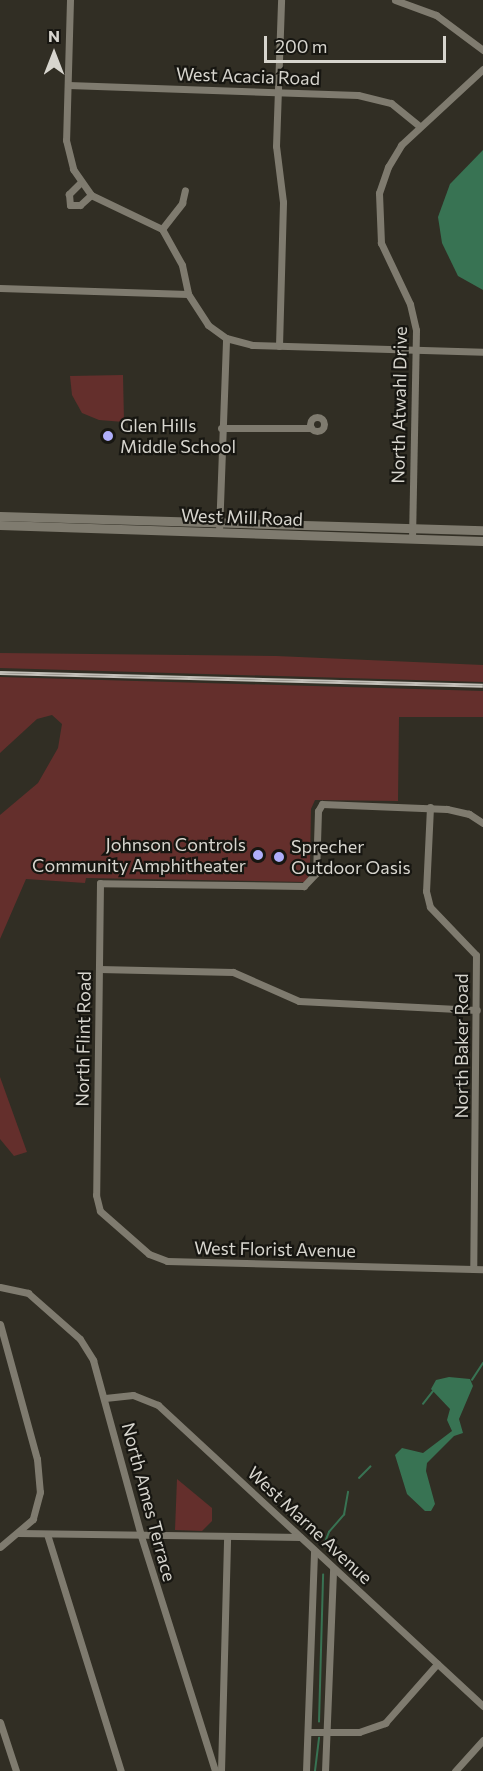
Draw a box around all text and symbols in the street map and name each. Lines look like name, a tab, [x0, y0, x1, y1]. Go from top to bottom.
north arrow	[24, 24, 84, 84]
scale bar	[267, 24, 448, 62]
text: N	[48, 26, 60, 45]
text: 200 m	[275, 35, 328, 57]
street label: West Acacia Road	[176, 63, 320, 89]
street label: North Atwahl Drive	[387, 326, 411, 484]
place label: Glen Hills Middle School	[120, 415, 236, 458]
marker: Glen Hills Middle School	[101, 429, 115, 443]
street label: West Mill Road	[181, 504, 303, 530]
place label: Johnson Controls Community Amphitheater	[32, 834, 246, 876]
place label: Sprecher Outdoor Oasis	[291, 836, 411, 878]
marker: Johnson Controls Community Amphitheater	[251, 848, 265, 862]
marker: Sprecher Outdoor Oasis	[272, 850, 286, 864]
street label: North Flint Road	[71, 971, 95, 1107]
street label: North Baker Road	[450, 973, 472, 1119]
street label: West Florist Avenue	[194, 1237, 356, 1261]
street label: North Ames Terrace	[117, 1420, 181, 1584]
street label: West Marne Avenue	[243, 1462, 377, 1588]

